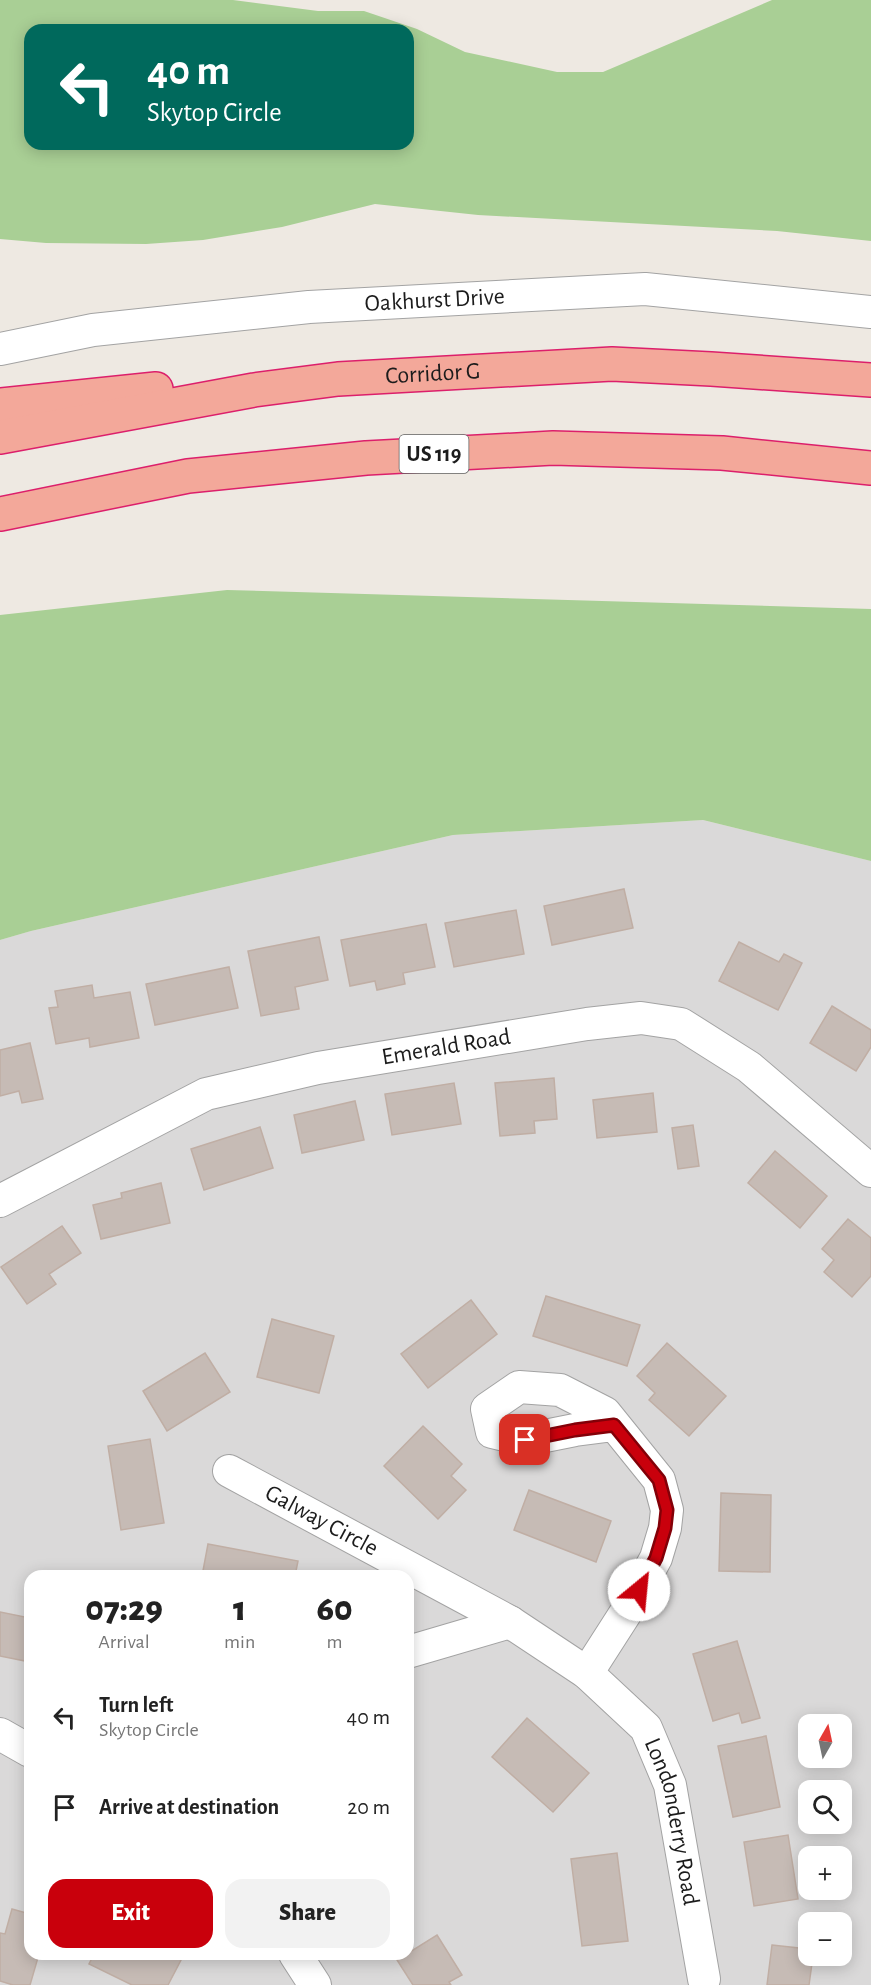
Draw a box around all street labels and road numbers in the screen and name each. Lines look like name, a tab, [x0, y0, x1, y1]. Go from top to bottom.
street label: Oakhurst Drive	[364, 285, 505, 316]
street label: Corridor G	[385, 359, 481, 388]
road number: US 119	[400, 435, 468, 473]
street label: Emerald Road	[380, 1025, 512, 1069]
street label: Galway Circle	[261, 1481, 382, 1561]
street label: Londonderry Road	[640, 1735, 703, 1907]

